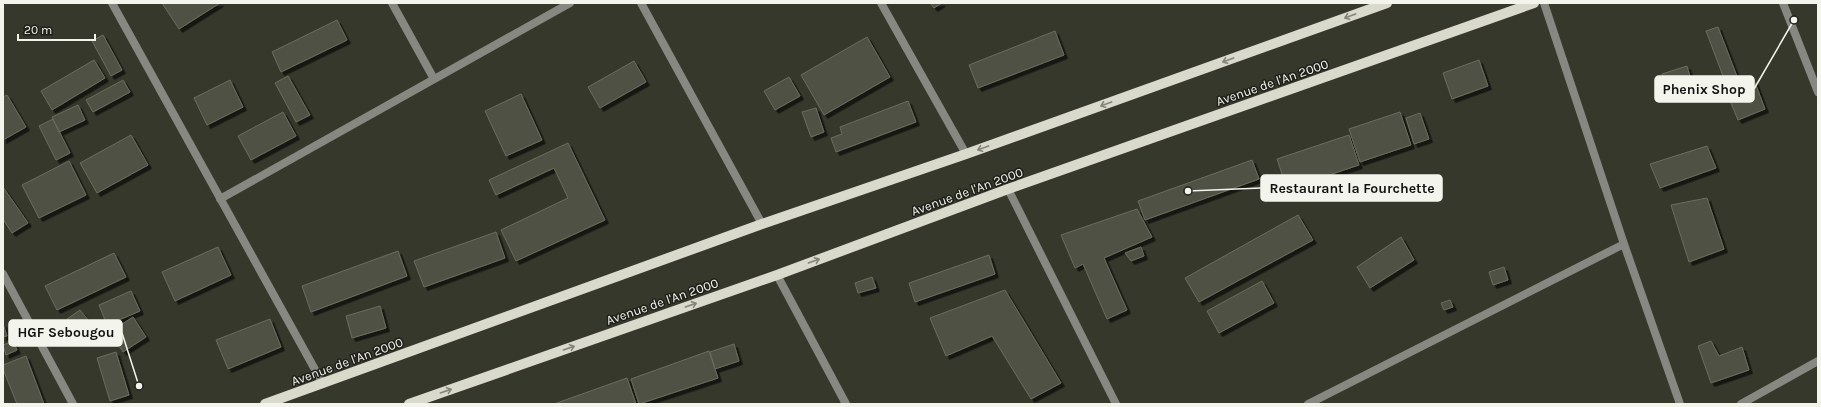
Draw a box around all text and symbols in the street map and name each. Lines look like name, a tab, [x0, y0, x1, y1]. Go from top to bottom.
one-way arrow	[1345, 13, 1357, 21]
scale bar	[18, 16, 95, 42]
text: 20 m	[24, 23, 52, 37]
street label: Avenue de l'An 2000	[1214, 56, 1331, 109]
one-way arrow	[1222, 57, 1234, 65]
callout: Phenix Shop	[1655, 76, 1754, 102]
text: Phenix Shop	[1663, 81, 1746, 98]
one-way arrow	[1099, 101, 1112, 108]
one-way arrow	[977, 145, 990, 152]
street label: Avenue de l'An 2000	[909, 164, 1025, 219]
callout: Restaurant la Fourchette	[1261, 175, 1442, 201]
text: Restaurant la Fourchette	[1269, 180, 1435, 197]
one-way arrow	[807, 257, 819, 265]
street label: Avenue de l'An 2000	[604, 275, 721, 328]
one-way arrow	[685, 301, 698, 308]
callout: HGF Sebougou	[9, 320, 122, 346]
text: HGF Sebougou	[17, 324, 115, 341]
street label: Avenue de l'An 2000	[289, 334, 405, 389]
one-way arrow	[562, 344, 575, 351]
one-way arrow	[440, 387, 453, 394]

